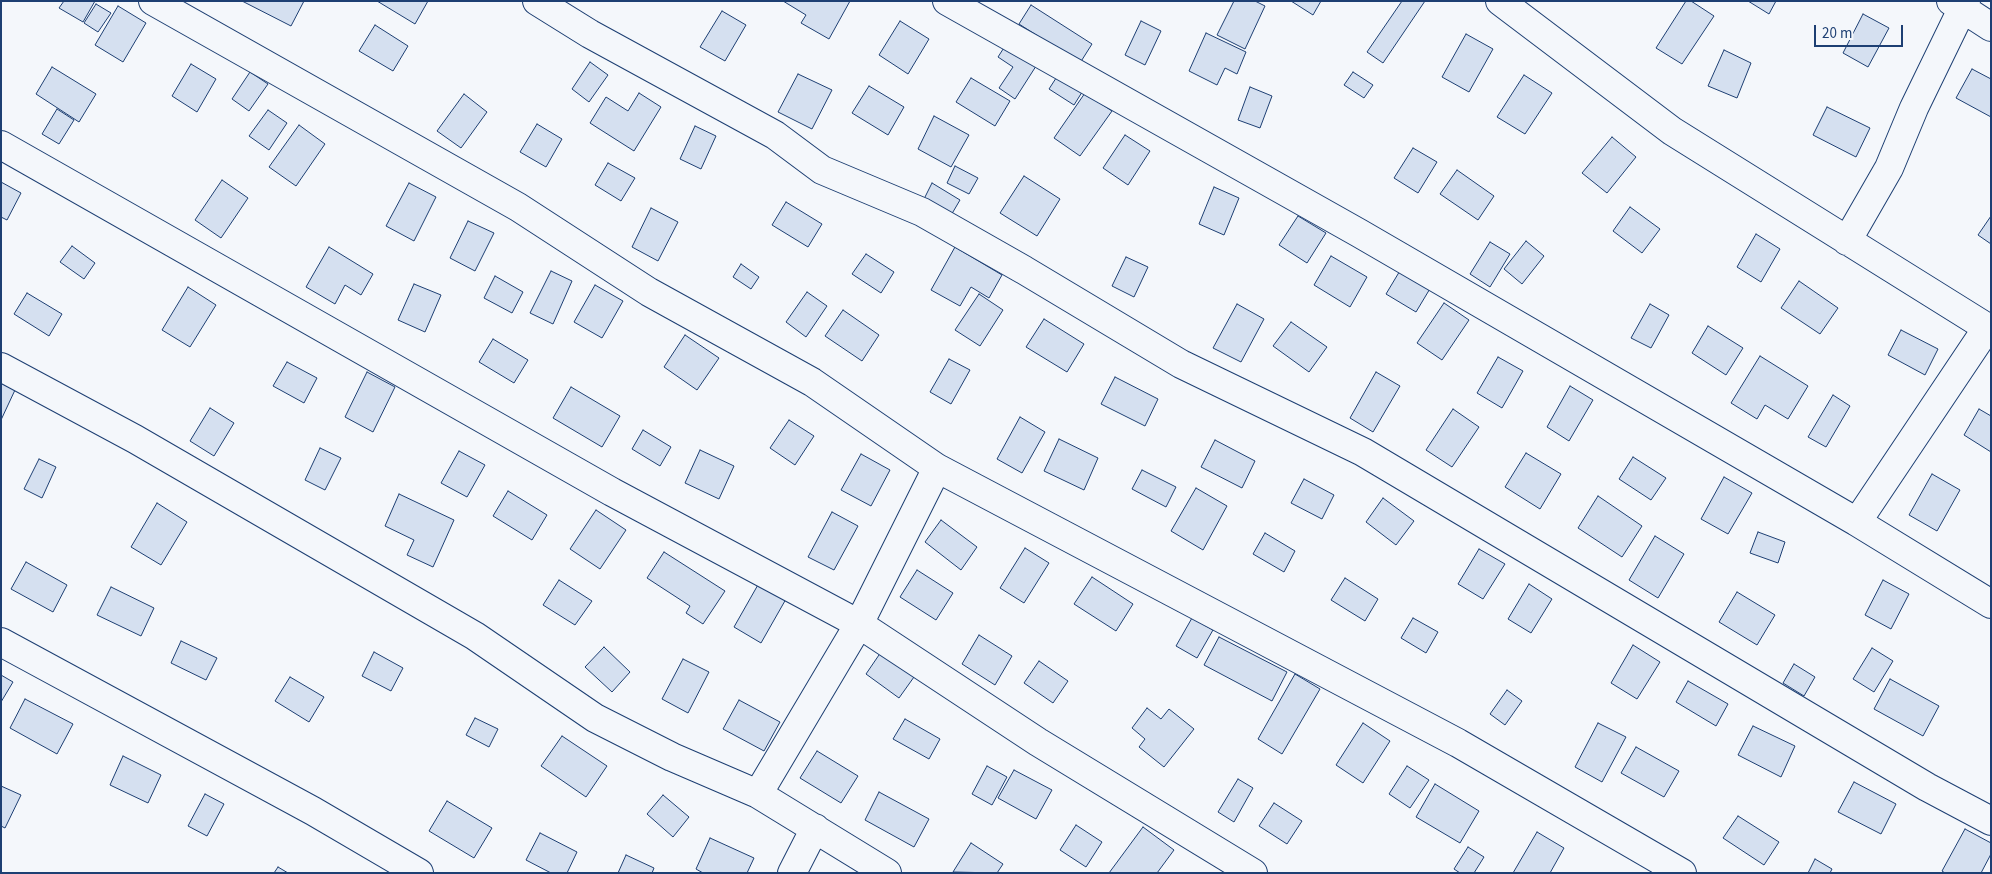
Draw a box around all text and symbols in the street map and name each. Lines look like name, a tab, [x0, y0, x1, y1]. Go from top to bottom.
scale bar	[1817, 15, 1906, 47]
text: 20 m	[1822, 23, 1852, 44]

